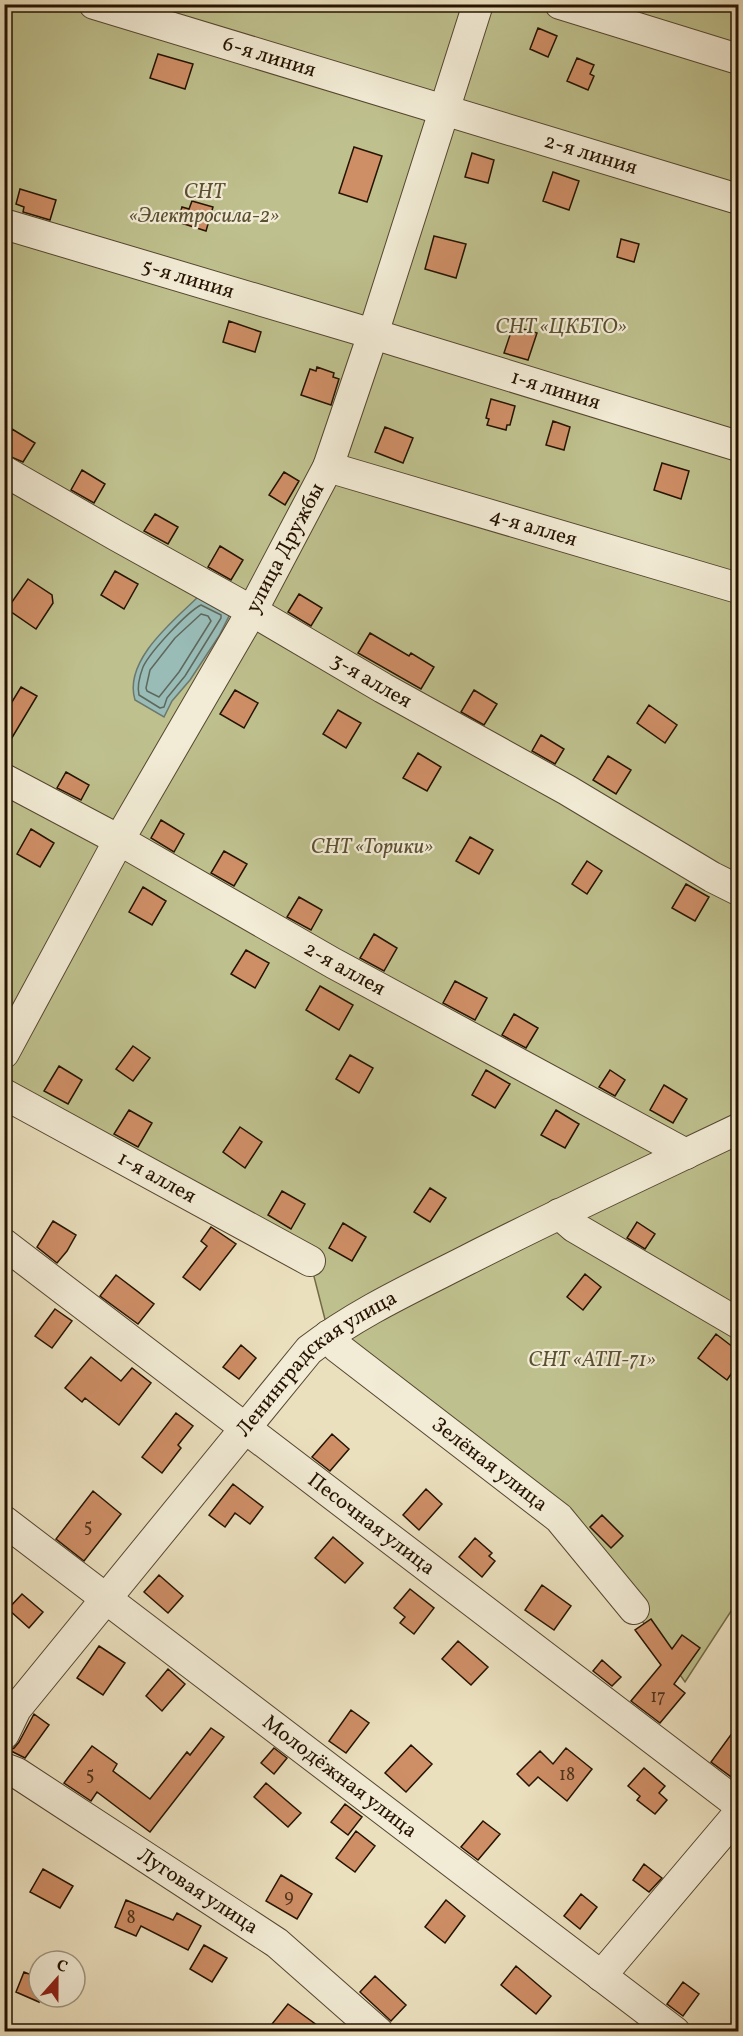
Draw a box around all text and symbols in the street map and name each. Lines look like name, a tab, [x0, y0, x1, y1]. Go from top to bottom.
street label: 6-я линия	[219, 29, 319, 85]
street label: 2-я линия	[541, 127, 641, 182]
park label: СНТ «Электросила-2»	[129, 178, 279, 231]
street label: 5-я линия	[138, 251, 238, 306]
park label: СНТ «ЦКБТО»	[495, 313, 627, 342]
street label: 1-я линия	[507, 363, 604, 417]
street label: улица Дружбы	[239, 478, 332, 618]
street label: 4-я аллея	[486, 501, 581, 554]
street label: 3-я аллея	[325, 646, 417, 716]
park label: СНТ «Торики»	[311, 833, 433, 862]
street label: 2-я аллея	[298, 935, 391, 1003]
street label: 1-я аллея	[112, 1144, 201, 1211]
street label: Ленинградская улица	[229, 1283, 402, 1443]
park label: СНТ «АТП-71»	[528, 1346, 656, 1375]
street label: Зелёная улица	[425, 1410, 554, 1519]
street label: Песочная улица	[301, 1466, 441, 1582]
house number: 5	[84, 1515, 92, 1540]
house number: 17	[650, 1685, 666, 1710]
street label: Молодёжная улица	[256, 1708, 423, 1845]
house number: 5	[86, 1763, 94, 1788]
house number: 18	[559, 1763, 575, 1788]
street label: Луговая улица	[132, 1841, 264, 1941]
house number: 9	[284, 1885, 294, 1910]
house number: 8	[126, 1906, 136, 1931]
north arrow	[27, 1949, 87, 2009]
text: С	[53, 1955, 70, 1979]

